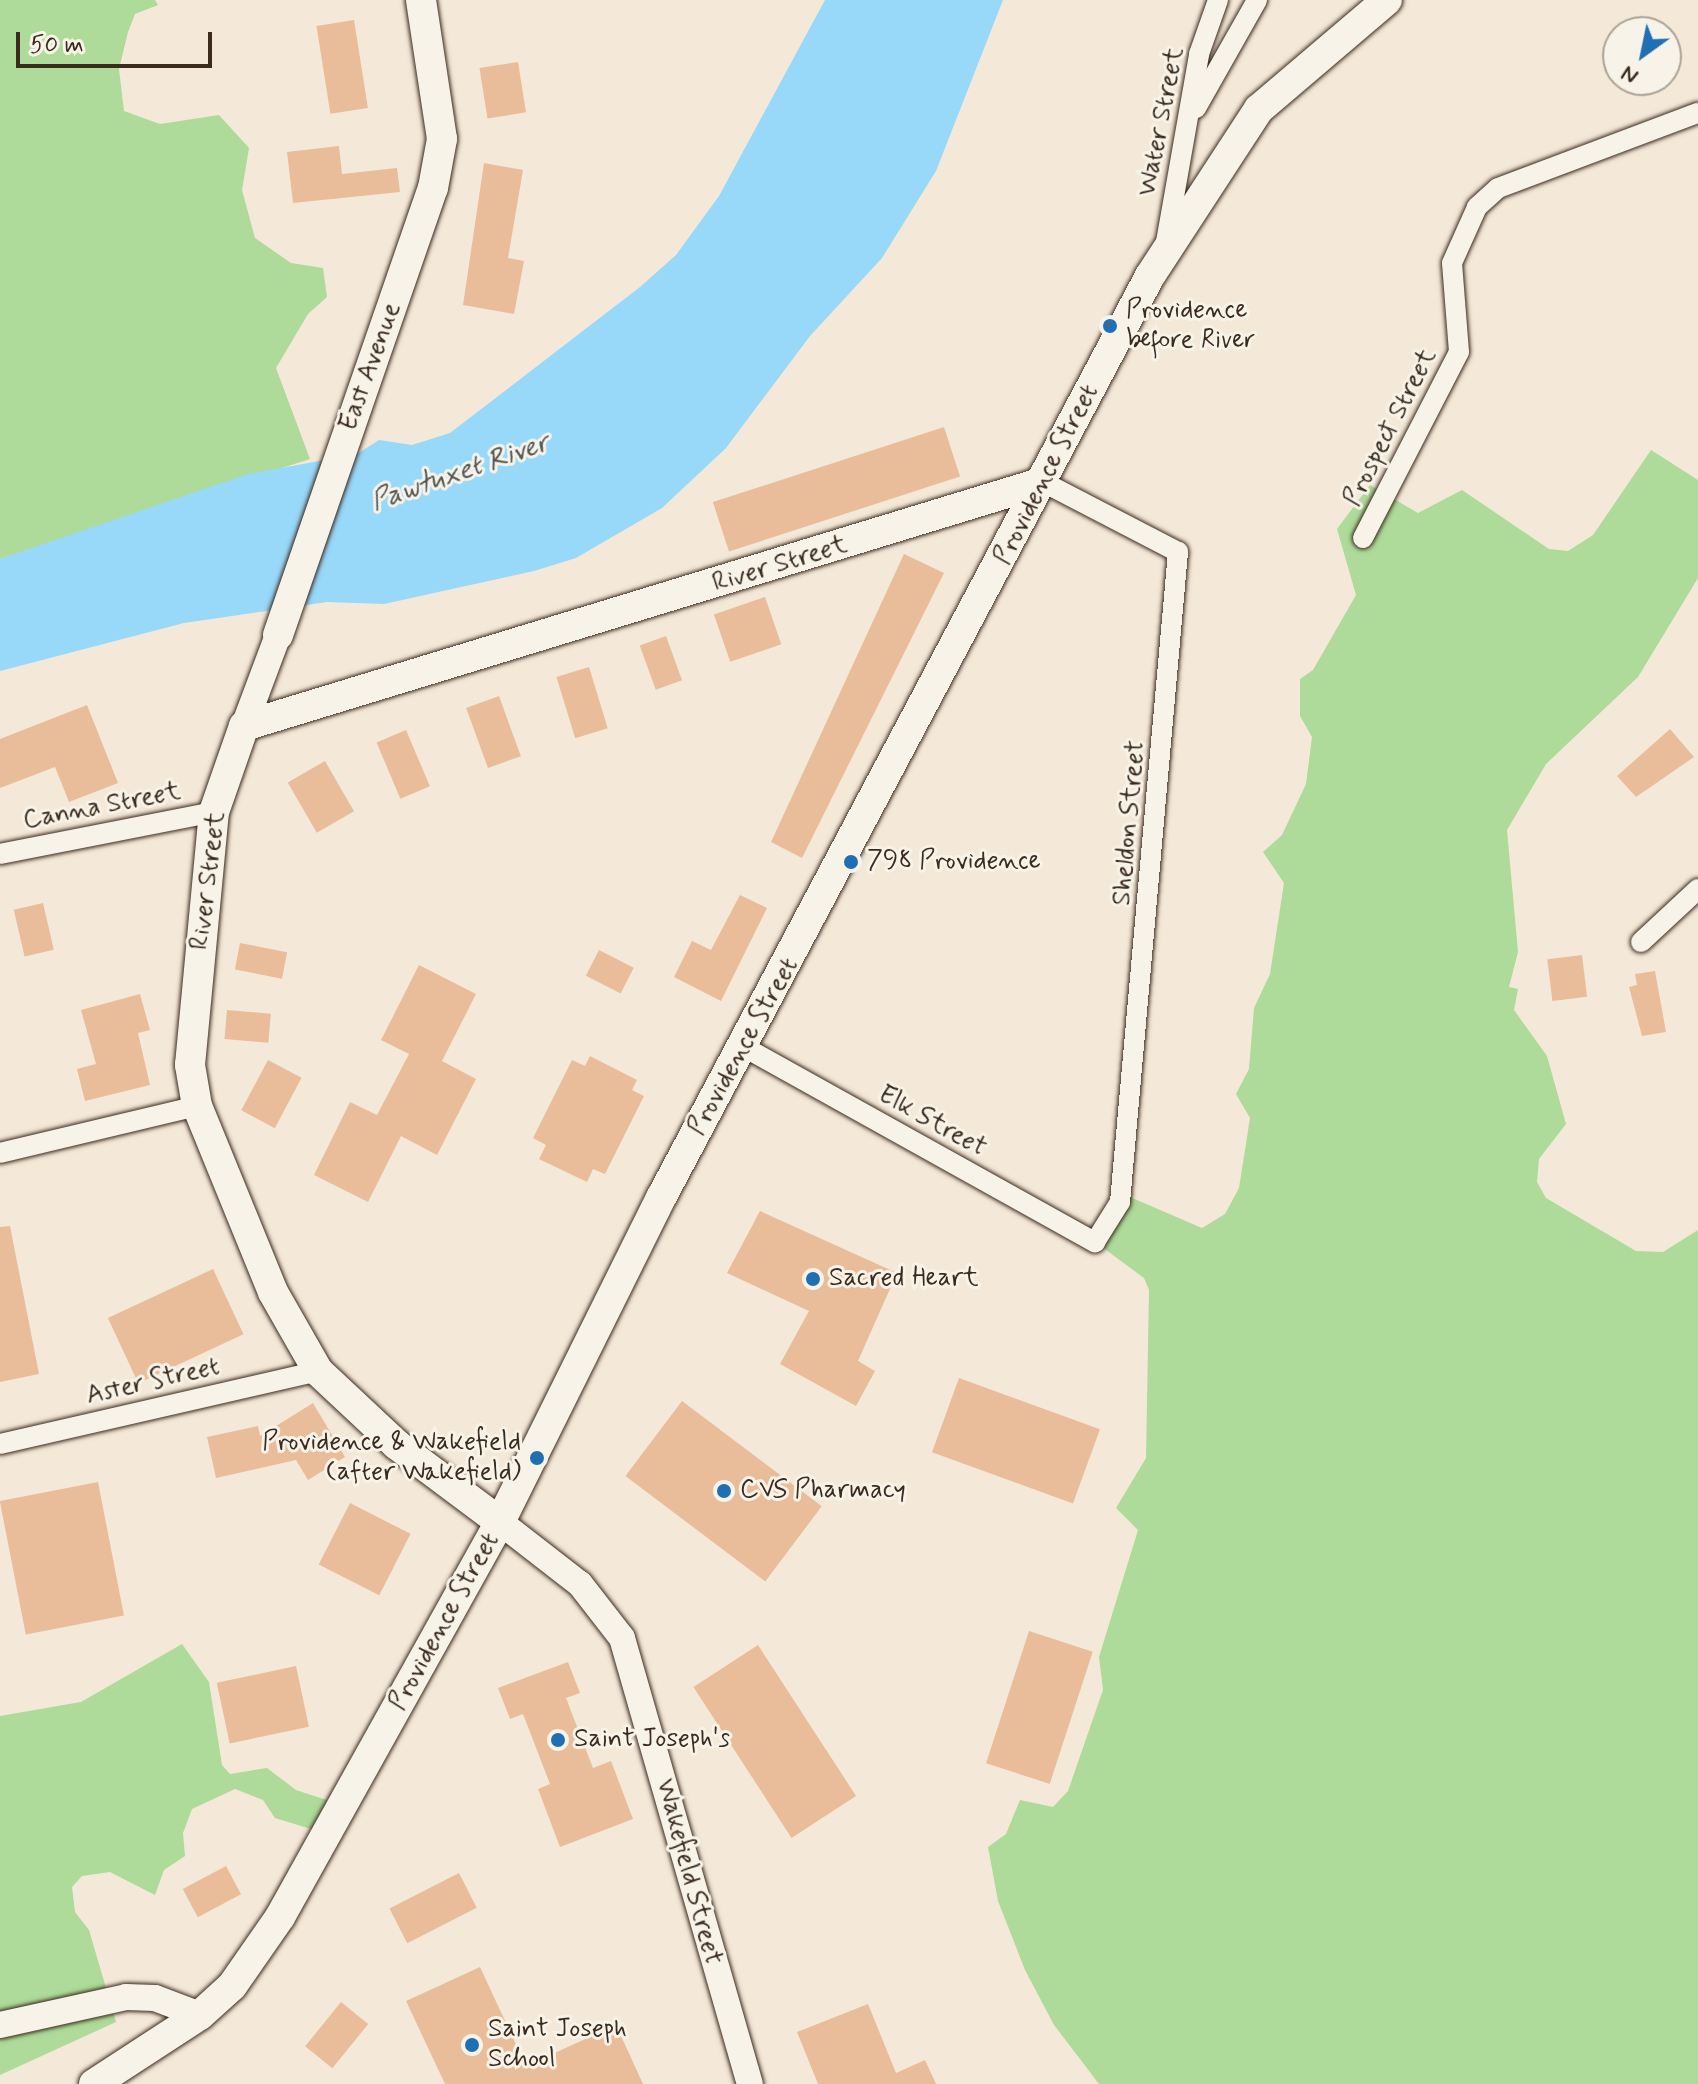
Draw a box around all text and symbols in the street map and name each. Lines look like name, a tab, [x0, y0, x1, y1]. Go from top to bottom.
scale bar	[20, 16, 216, 66]
north arrow	[1602, 16, 1682, 96]
text: 50 m	[30, 30, 84, 61]
street label: Water Street	[1132, 45, 1192, 199]
text: N	[1616, 59, 1644, 90]
place label: Providence before River	[1126, 295, 1258, 356]
street label: East Avenue	[333, 299, 409, 435]
marker: Providence before River	[1101, 317, 1119, 335]
street label: Prospect Street	[1338, 344, 1444, 512]
street label: Providence Street	[987, 378, 1107, 572]
water label: Pawtuxet River	[367, 427, 553, 519]
street label: River Street	[709, 530, 851, 600]
street label: Sheldon Street	[1107, 740, 1153, 906]
street label: Canna Street	[21, 776, 183, 838]
street label: River Street	[185, 810, 233, 952]
place label: 798 Providence	[867, 846, 1041, 878]
marker: 798 Providence	[842, 853, 860, 871]
street label: Providence Street	[681, 951, 807, 1143]
street label: Elk Street	[873, 1080, 991, 1164]
place label: Sacred Heart	[829, 1263, 977, 1295]
marker: Sacred Heart	[804, 1270, 822, 1288]
street label: Aster Street	[81, 1351, 225, 1413]
place label: Providence & Wakefield (after Wakefield)	[262, 1427, 521, 1488]
marker: Providence & Wakefield (after Wakefield)	[528, 1449, 546, 1467]
place label: CVS Pharmacy	[740, 1475, 906, 1507]
marker: CVS Pharmacy	[715, 1482, 733, 1500]
street label: Providence Street	[382, 1526, 508, 1718]
place label: Saint Joseph's	[574, 1724, 730, 1756]
marker: Saint Joseph's	[549, 1731, 567, 1749]
street label: Wakefield Street	[648, 1776, 728, 1968]
place label: Saint Joseph School	[488, 2014, 627, 2076]
marker: Saint Joseph School	[463, 2036, 481, 2054]

